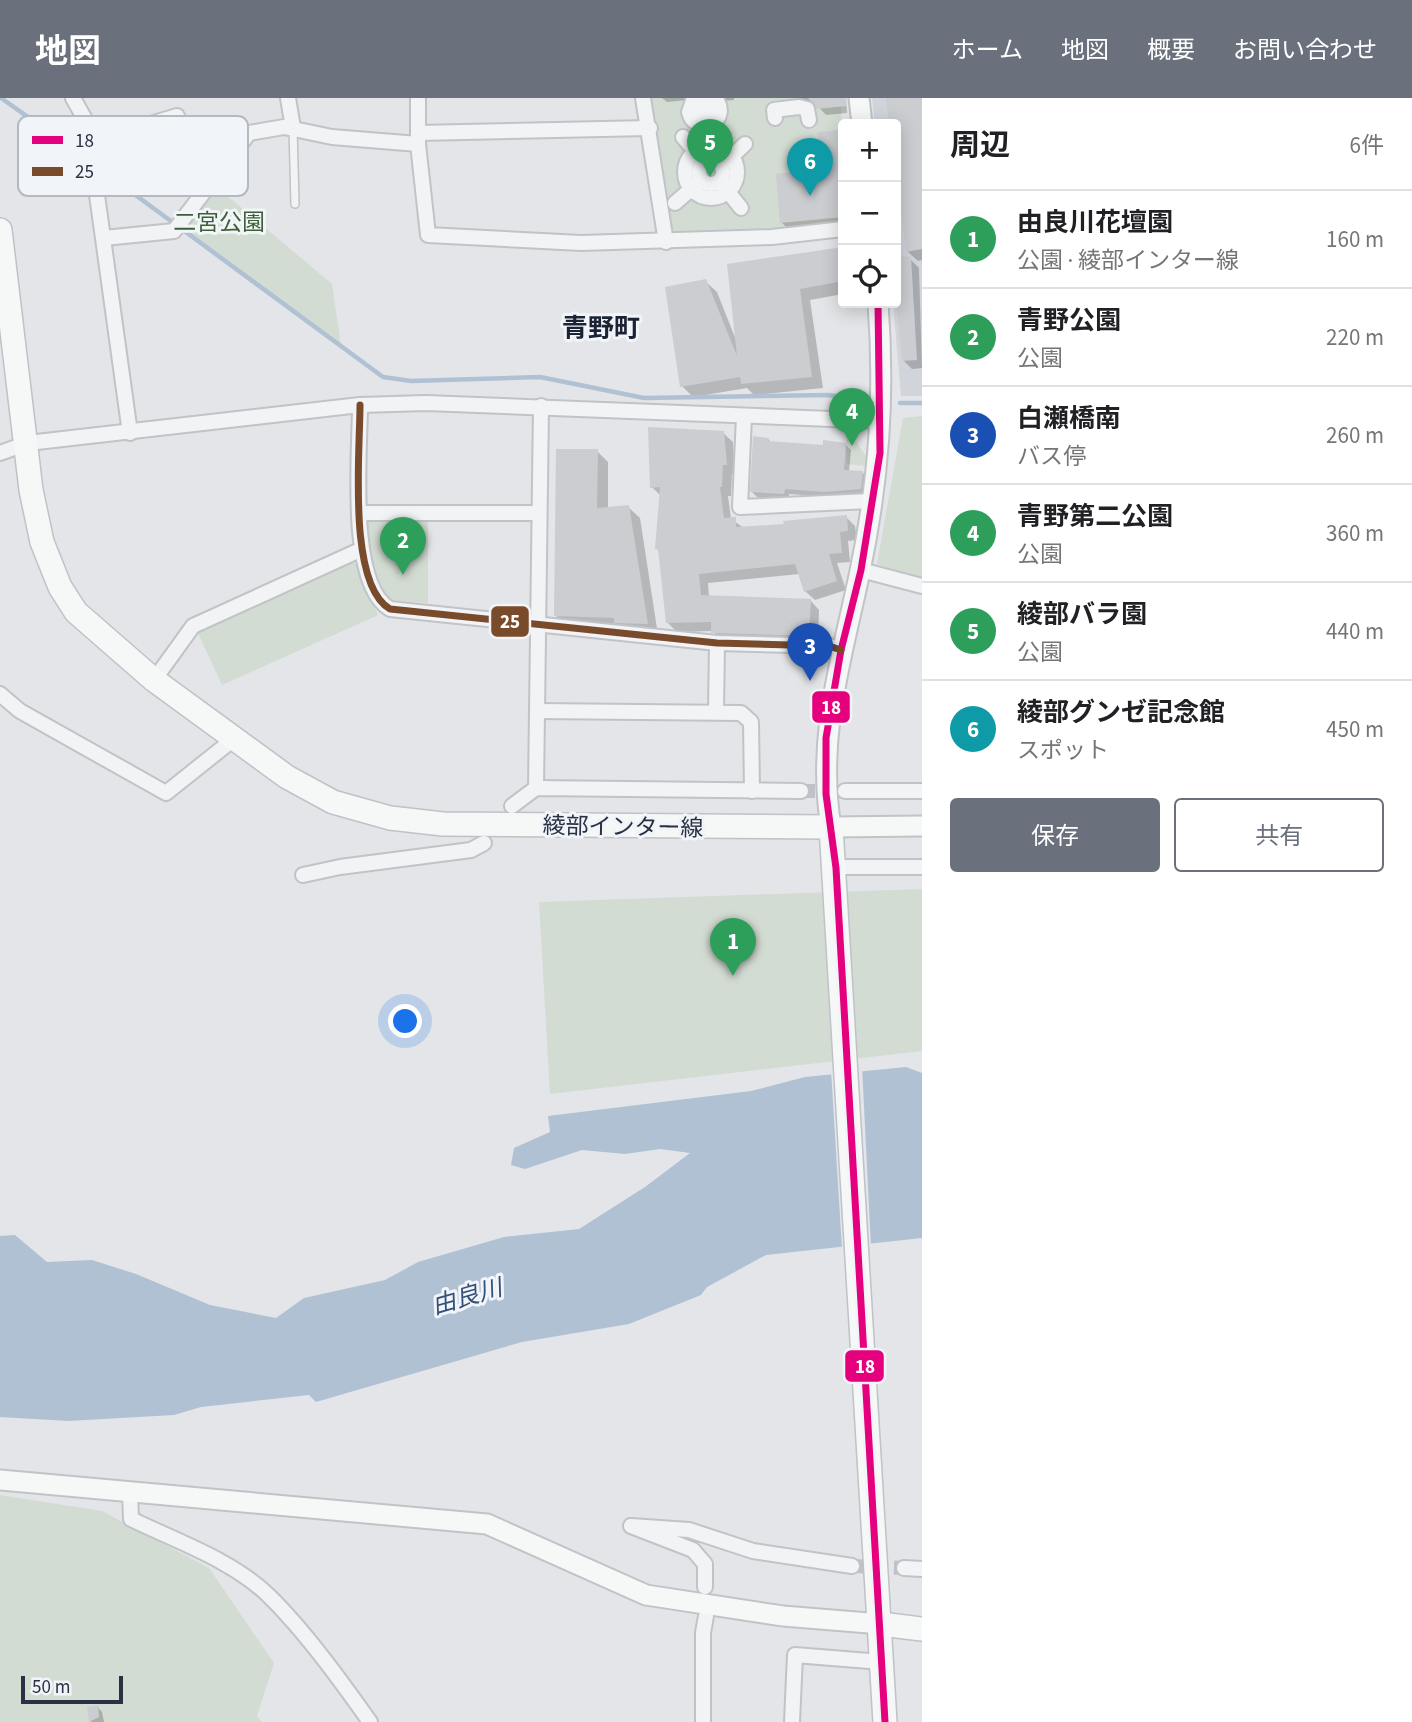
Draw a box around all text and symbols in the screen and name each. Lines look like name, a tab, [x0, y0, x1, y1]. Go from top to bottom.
text: 地図	[35, 28, 101, 75]
text: ホーム	[952, 33, 1023, 68]
text: 地図	[1061, 33, 1109, 68]
text: 概要	[1147, 33, 1195, 68]
text: お問い合わせ	[1233, 33, 1377, 68]
legend	[18, 116, 248, 196]
pin: 5	[687, 119, 733, 177]
map controls	[838, 119, 901, 308]
button: +	[838, 119, 901, 182]
text: 周辺	[950, 124, 1010, 167]
text: 18	[75, 128, 94, 155]
text: 6件	[1350, 129, 1384, 162]
pin: 6	[787, 138, 833, 196]
text: 25	[75, 159, 94, 186]
button: −	[838, 182, 901, 245]
text: 由良川花壇園	[1017, 204, 1173, 241]
park label: 二宮公園	[173, 206, 265, 239]
text: 1	[967, 223, 979, 256]
text: 160 m	[1326, 223, 1384, 256]
text: 公園 · 綾部インター線	[1017, 244, 1239, 277]
button: locate	[838, 245, 901, 308]
text: 青野公園	[1017, 302, 1121, 339]
district label: 青野町	[562, 310, 640, 347]
text: 2	[967, 321, 979, 354]
text: 220 m	[1326, 321, 1384, 354]
text: 公園	[1017, 342, 1063, 375]
pin: 4	[829, 388, 875, 446]
text: 白瀬橋南	[1017, 400, 1121, 437]
text: 3	[967, 419, 979, 452]
text: 260 m	[1326, 419, 1384, 452]
text: バス停	[1017, 440, 1086, 473]
text: 青野第二公園	[1017, 498, 1173, 535]
pin: 2	[380, 517, 426, 575]
text: 4	[967, 517, 979, 550]
text: 360 m	[1326, 517, 1384, 550]
text: 公園	[1017, 538, 1063, 571]
text: 綾部バラ園	[1017, 596, 1147, 633]
line badge: 25	[490, 605, 530, 638]
text: 25	[500, 609, 520, 636]
text: 5	[967, 615, 979, 648]
text: 440 m	[1326, 615, 1384, 648]
pin: 3	[787, 623, 833, 681]
text: 公園	[1017, 636, 1063, 669]
line badge: 18	[811, 690, 851, 724]
text: 綾部グンゼ記念館	[1017, 694, 1225, 731]
text: 18	[821, 695, 841, 722]
text: 6	[967, 713, 979, 746]
text: 450 m	[1326, 713, 1384, 746]
text: スポット	[1017, 734, 1109, 767]
button: 保存	[950, 798, 1160, 872]
button: 共有	[1174, 798, 1384, 872]
street label: 綾部インター線	[542, 809, 704, 845]
pin: 1	[710, 918, 756, 976]
your location	[388, 1004, 422, 1038]
water label: 由良川	[428, 1269, 509, 1324]
line badge: 18	[844, 1349, 885, 1383]
text: 18	[855, 1354, 875, 1381]
scale bar	[21, 1673, 122, 1705]
text: 50 m	[32, 1674, 70, 1701]

